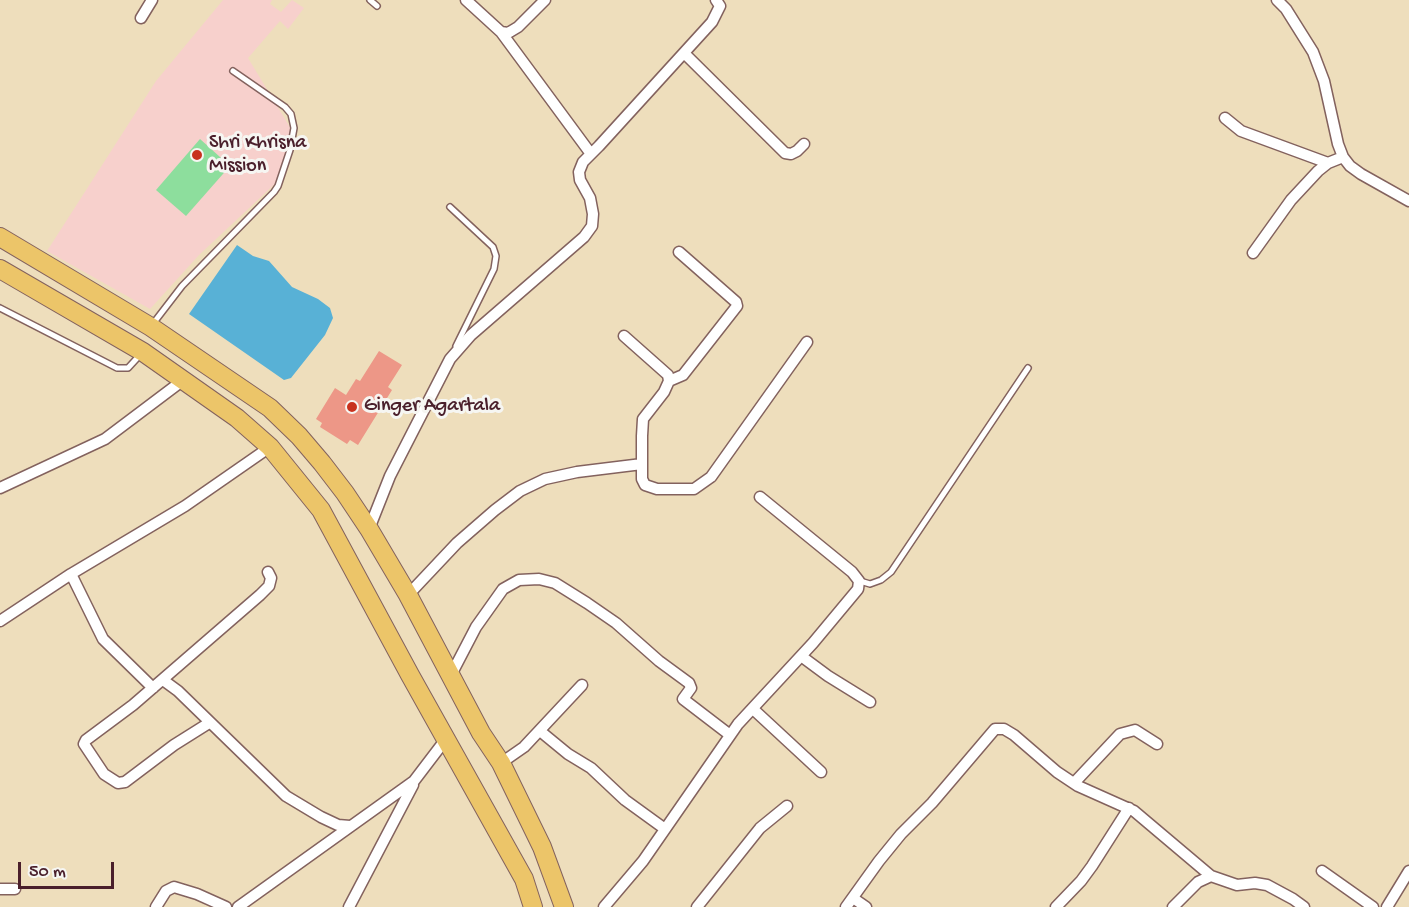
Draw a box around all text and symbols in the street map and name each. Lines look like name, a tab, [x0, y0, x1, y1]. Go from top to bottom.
place label: Shri Khrisna Mission	[209, 132, 306, 179]
marker: Shri Khrisna Mission	[190, 148, 204, 162]
place label: Ginger Agartala	[364, 395, 500, 419]
marker: Ginger Agartala	[345, 400, 359, 414]
scale bar	[21, 850, 117, 888]
text: 50 m	[29, 862, 66, 883]

